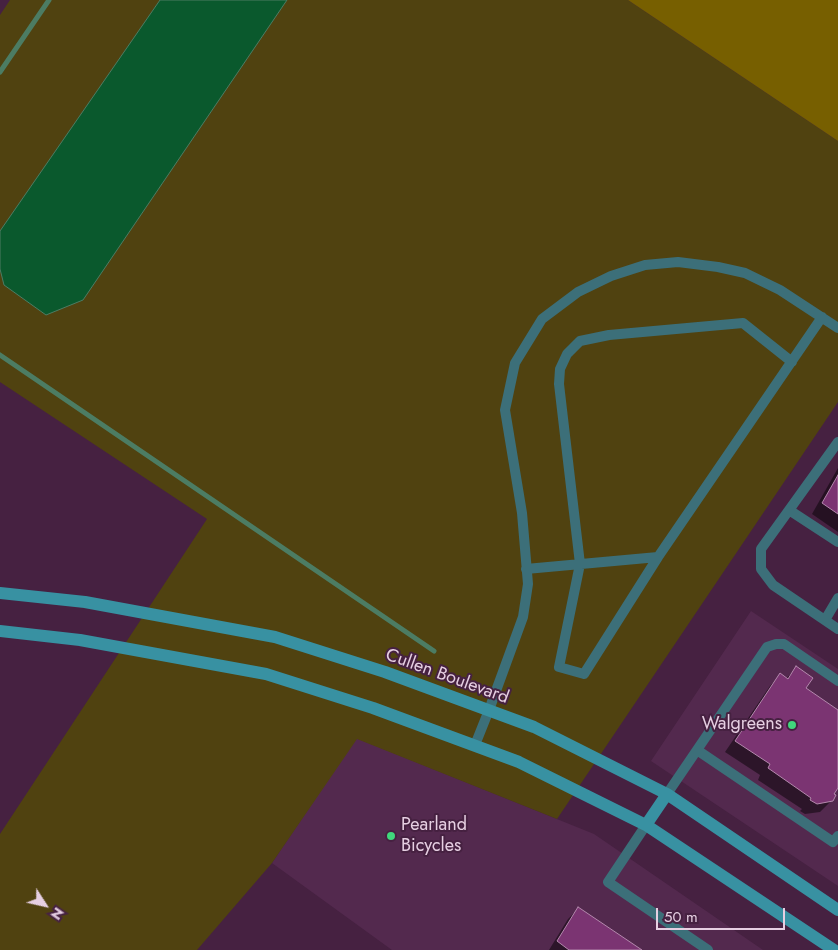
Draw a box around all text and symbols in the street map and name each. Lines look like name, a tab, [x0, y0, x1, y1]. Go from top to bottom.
street label: Cullen Boulevard	[382, 645, 512, 709]
place label: Walgreens	[702, 714, 782, 736]
marker: Walgreens	[786, 719, 798, 731]
place label: Pearland Bicycles	[401, 815, 467, 858]
marker: Pearland Bicycles	[385, 830, 397, 842]
north arrow	[20, 880, 70, 930]
scale bar	[658, 898, 787, 930]
text: N	[46, 903, 69, 924]
text: 50 m	[664, 906, 698, 928]

